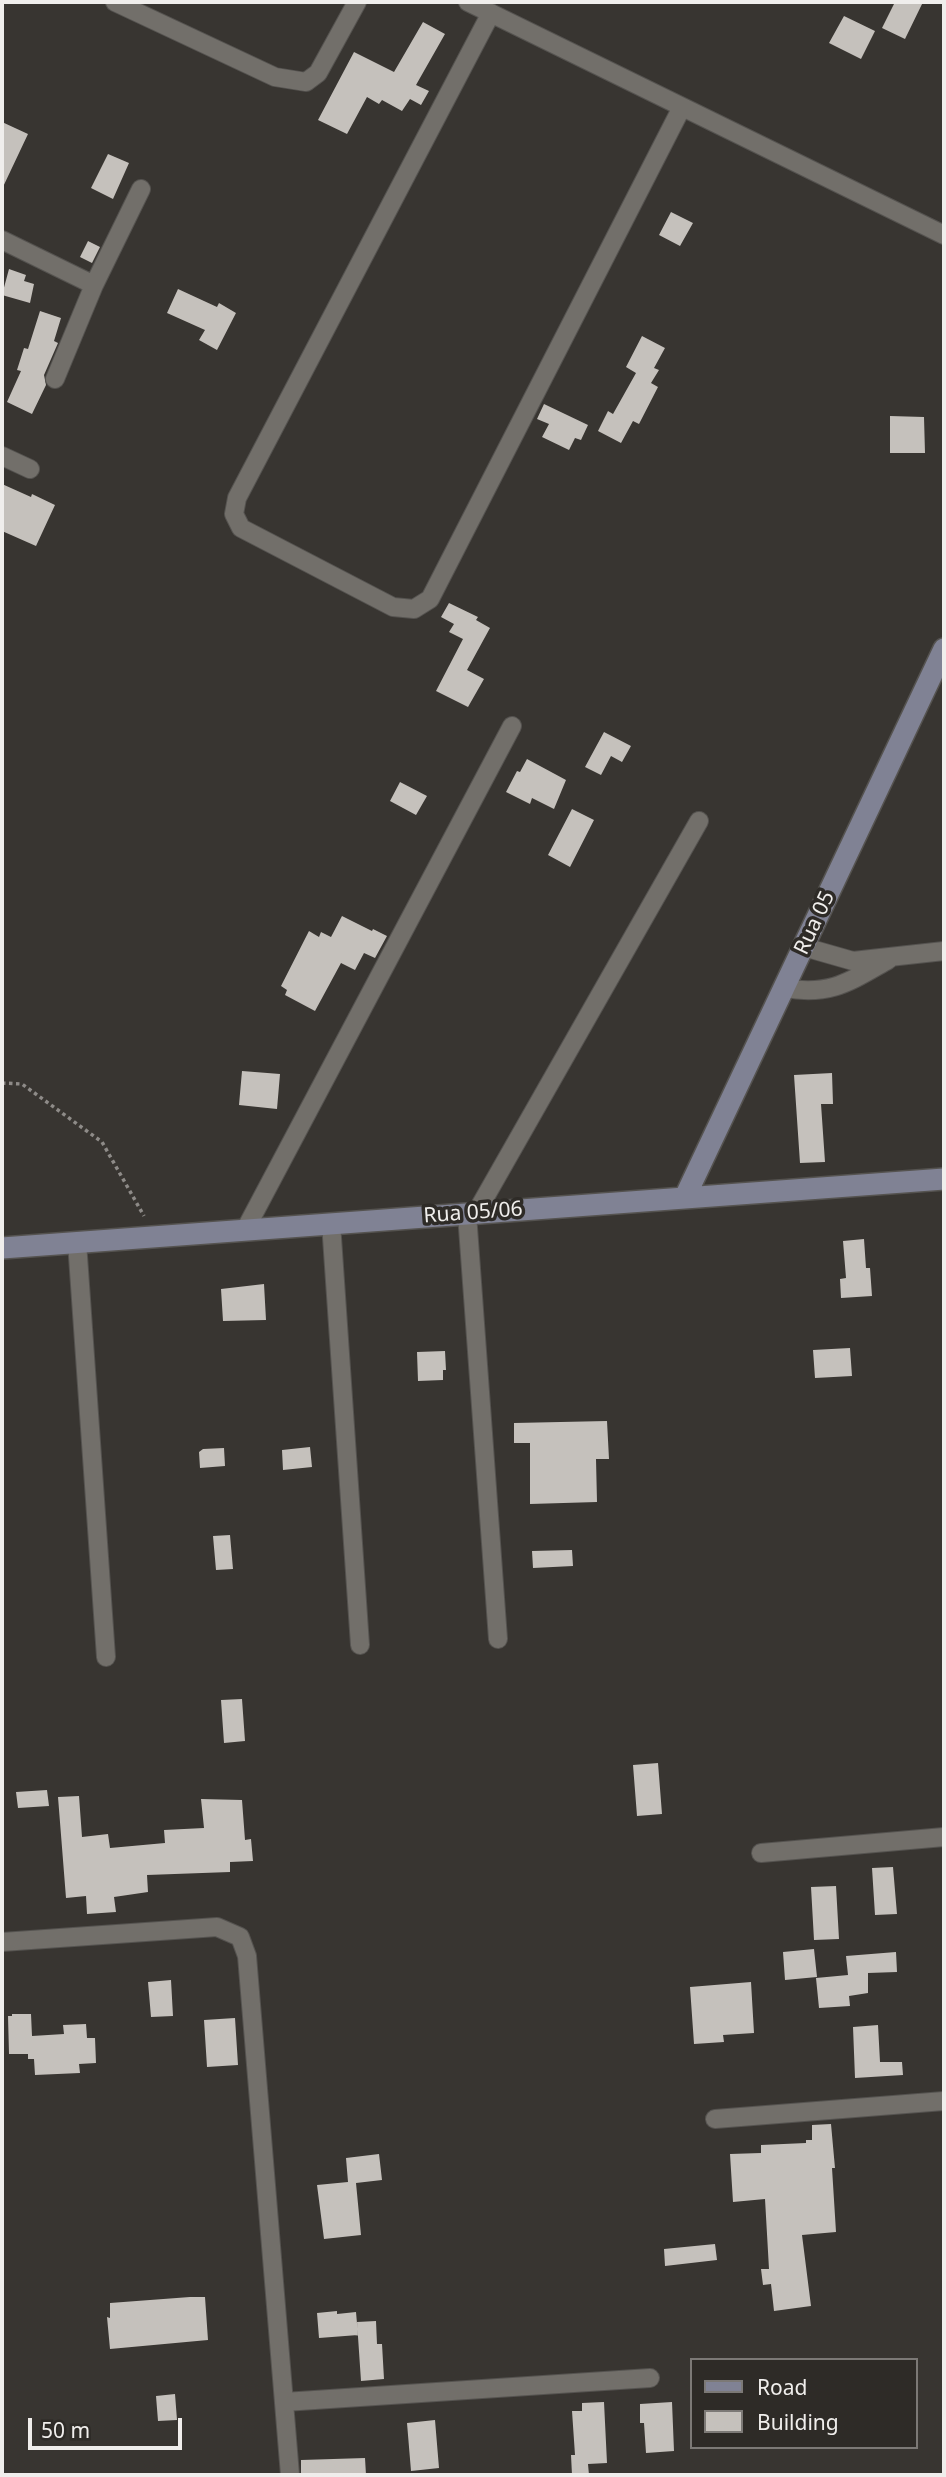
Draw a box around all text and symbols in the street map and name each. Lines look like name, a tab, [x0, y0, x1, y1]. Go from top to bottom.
street label: Rua 05	[789, 887, 841, 959]
street label: Rua 05/06	[423, 1197, 523, 1229]
legend	[690, 2358, 918, 2449]
text: Road	[757, 2373, 807, 2401]
scale bar	[32, 2404, 186, 2448]
text: Building	[757, 2408, 839, 2436]
text: 50 m	[41, 2416, 90, 2444]

